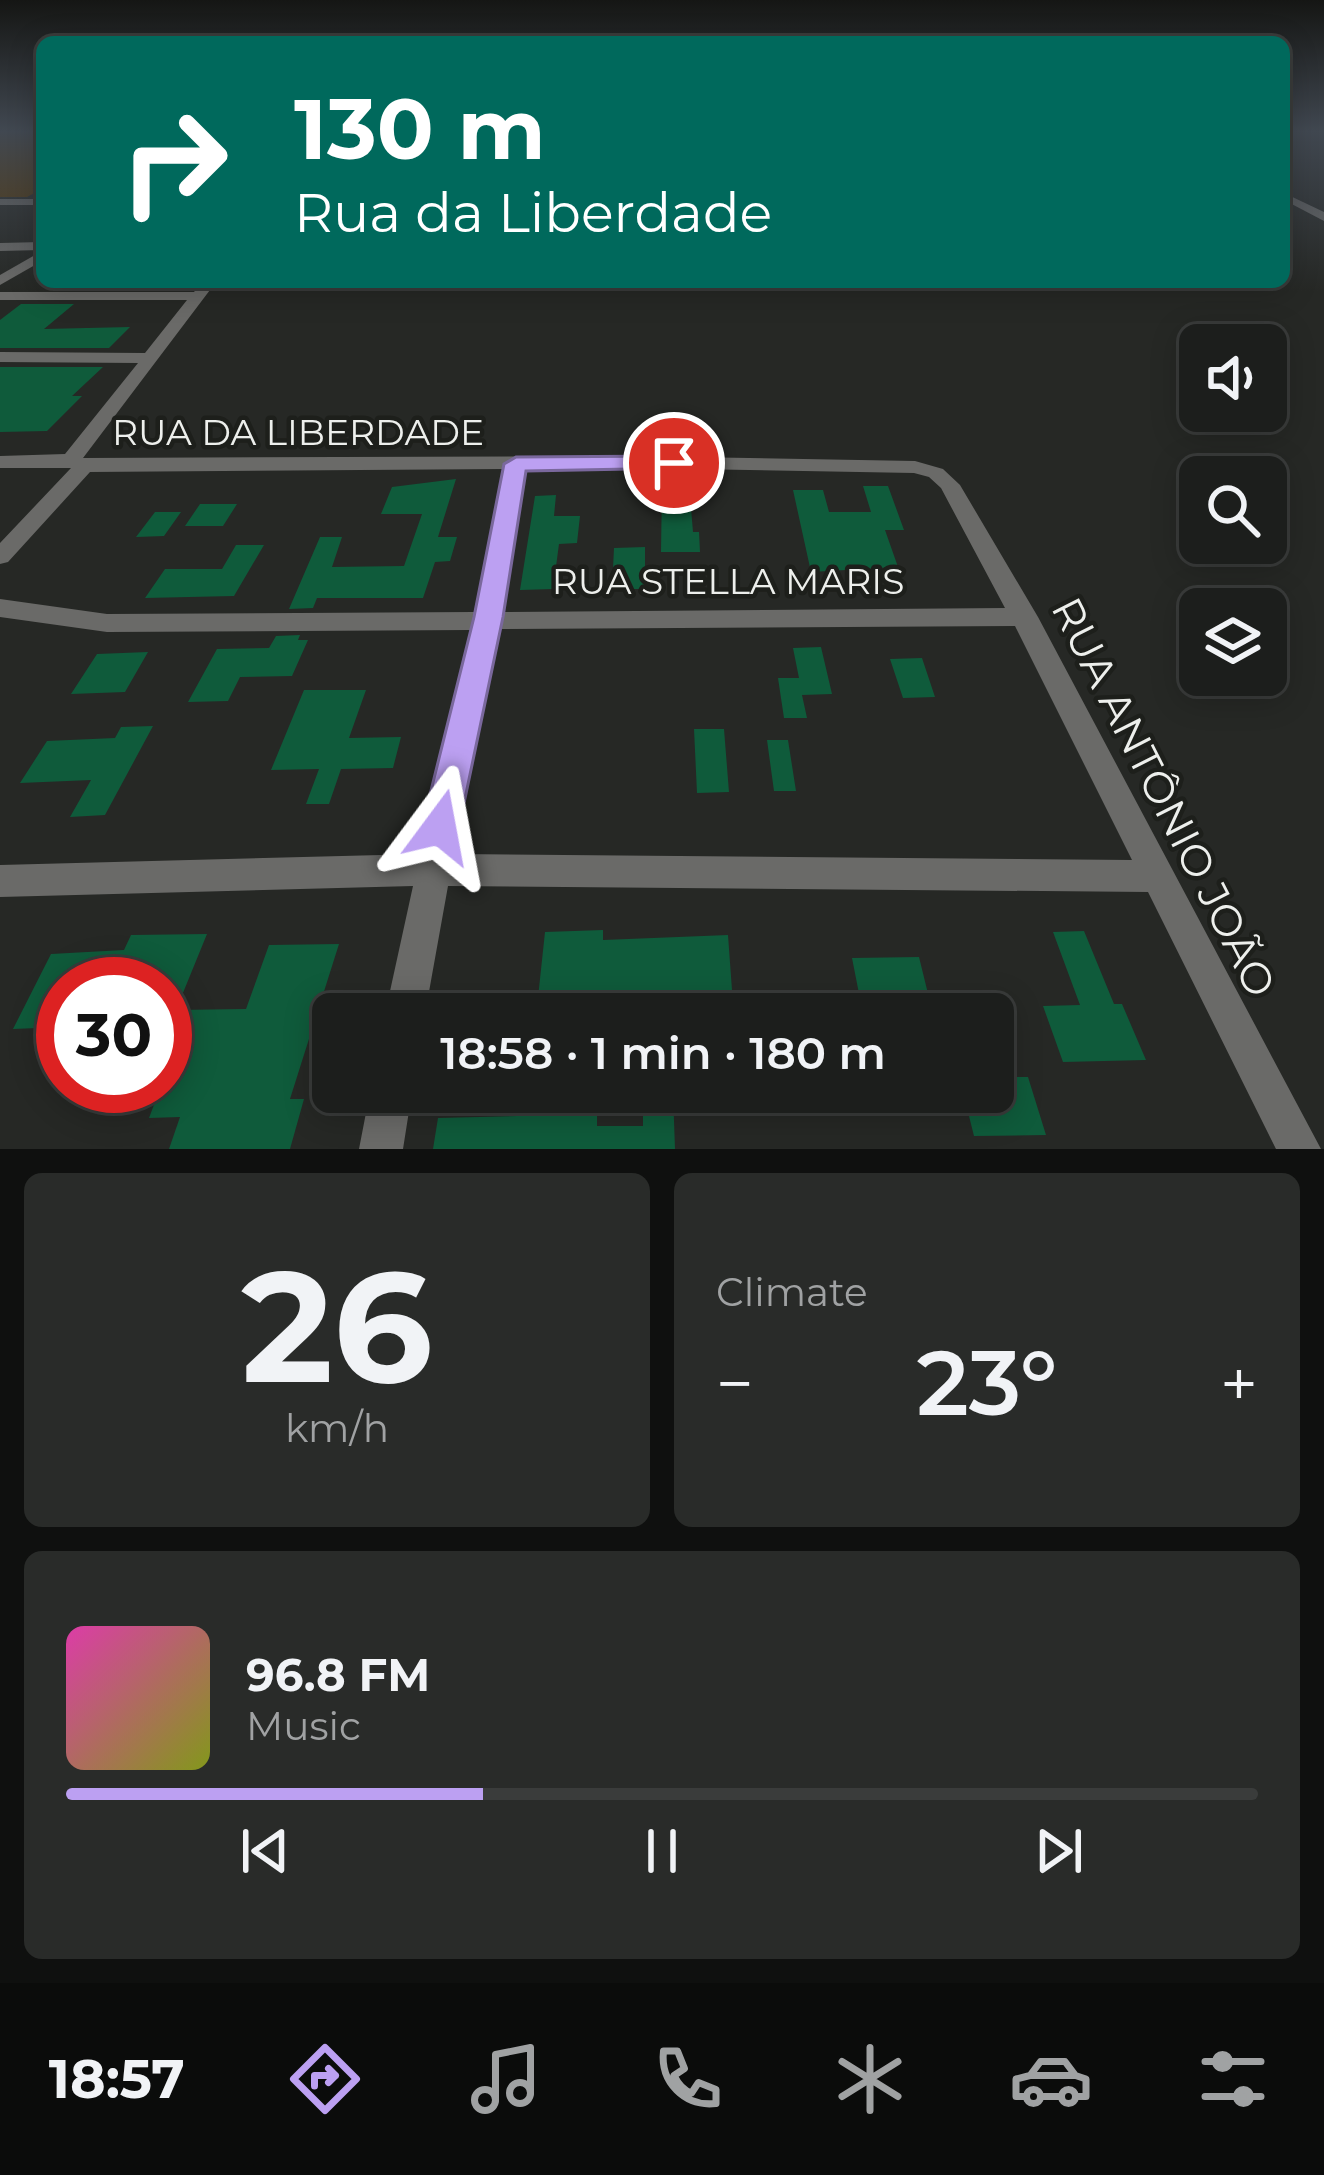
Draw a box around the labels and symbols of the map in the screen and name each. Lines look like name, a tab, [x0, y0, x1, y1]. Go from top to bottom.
street label: RUA DA LIBERDADE	[112, 410, 484, 454]
pin	[623, 412, 725, 514]
street label: RUA STELLA MARIS	[552, 559, 904, 603]
street label: RUA ANTÔNIO JOÃO	[1041, 589, 1287, 1005]
position arrow	[377, 764, 503, 890]
speed limit sign: 30	[36, 957, 192, 1113]

